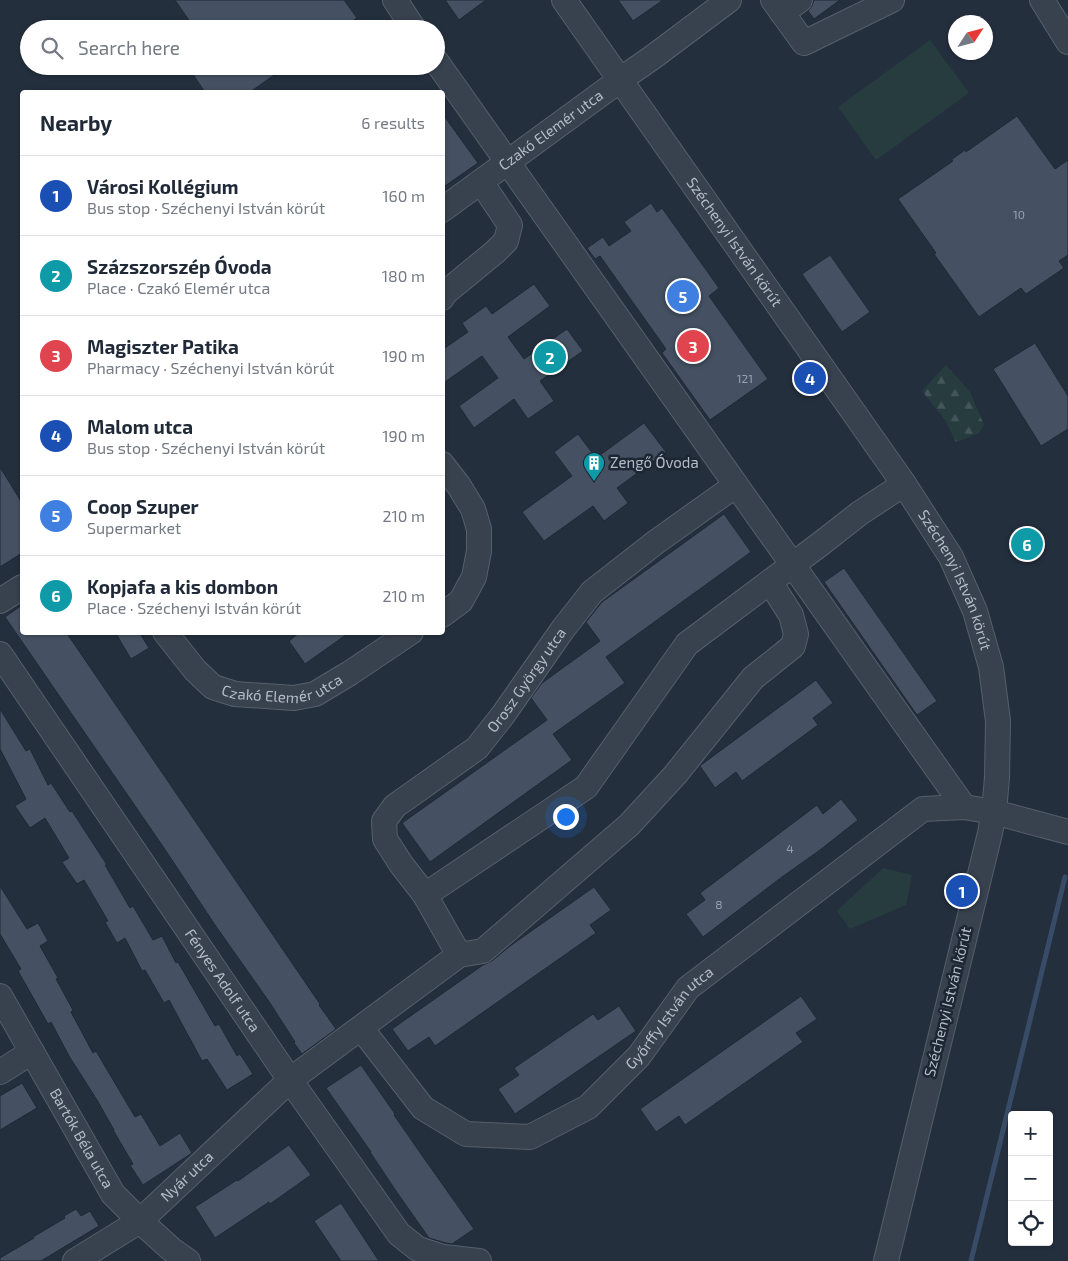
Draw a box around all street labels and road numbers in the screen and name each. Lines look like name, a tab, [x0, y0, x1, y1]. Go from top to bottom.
street label: Czakó Elemér utca	[495, 85, 606, 174]
street label: Széchenyi István körút	[683, 174, 787, 310]
street label: Széchenyi István körút	[915, 506, 996, 652]
street label: Orosz György utca	[483, 624, 569, 736]
street label: Czakó Elemér utca	[220, 670, 345, 706]
street label: Fényes Adolf utca	[182, 925, 265, 1035]
street label: Széchenyi István körút	[920, 925, 974, 1078]
street label: Győrffy István utca	[621, 962, 716, 1073]
street label: Bartók Béla utca	[47, 1085, 118, 1191]
street label: Nyár utca	[156, 1147, 217, 1205]

